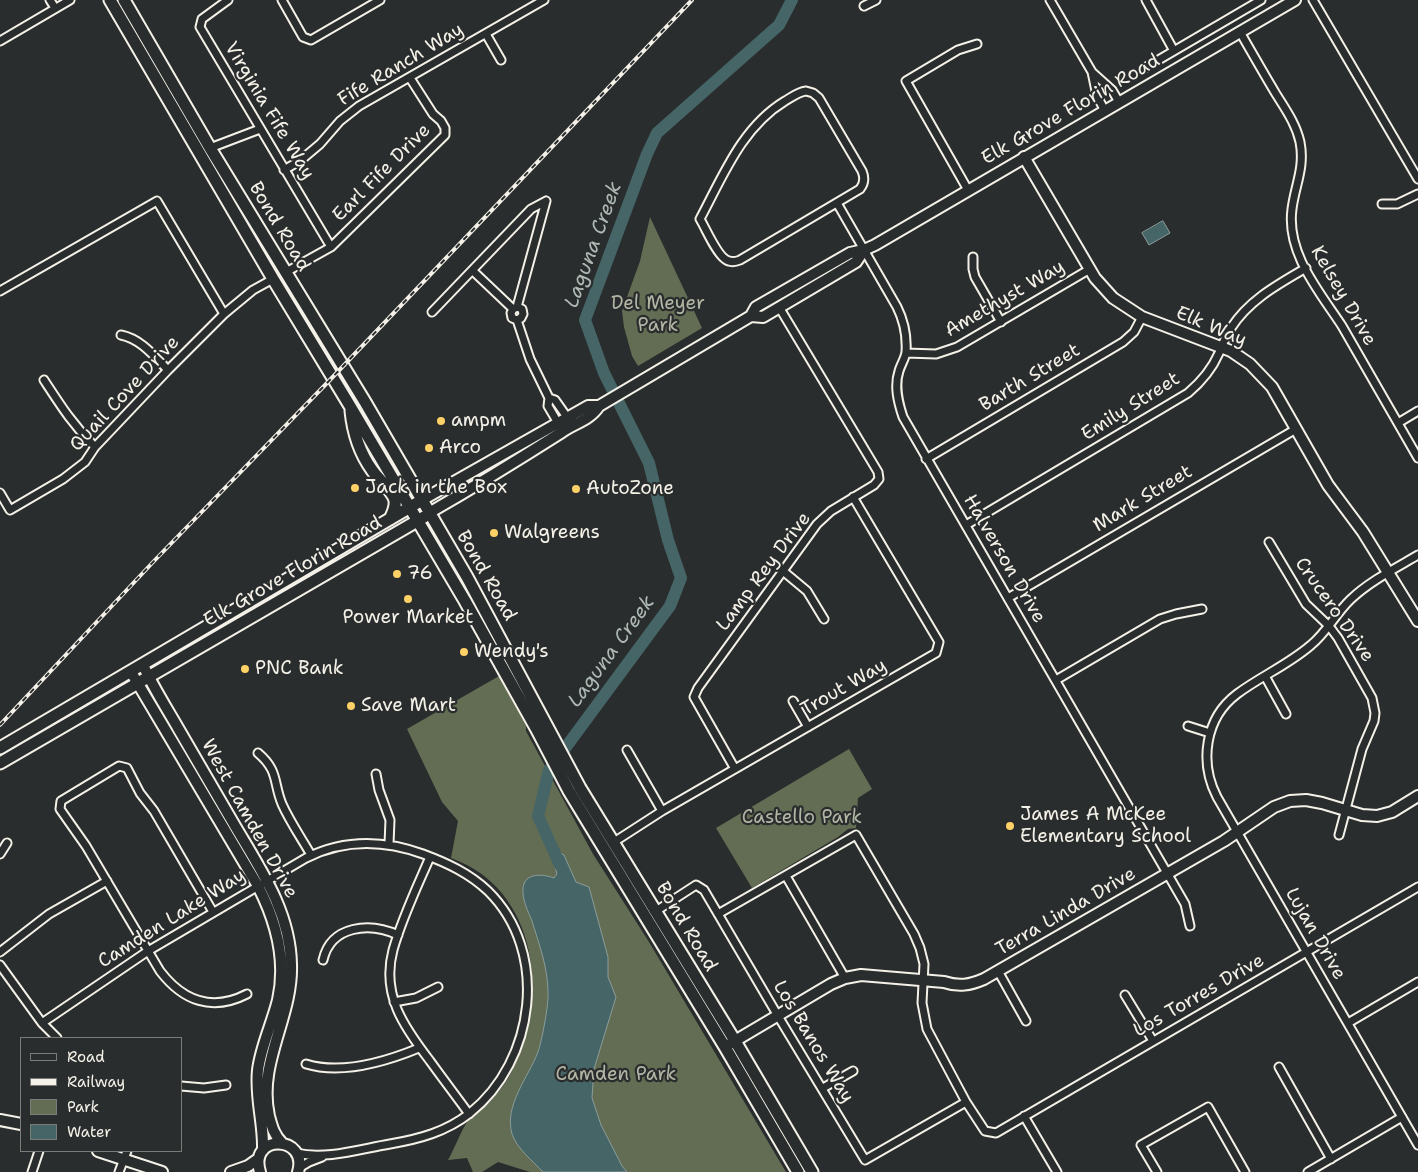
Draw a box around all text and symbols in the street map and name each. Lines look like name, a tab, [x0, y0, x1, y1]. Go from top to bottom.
street label: Fife Ranch Way	[334, 19, 468, 111]
street label: Virginia Fife Way	[219, 38, 319, 184]
street label: Elk Grove Florin Road	[978, 50, 1164, 170]
street label: Earl Fife Drive	[328, 119, 436, 227]
street label: Bond Road	[243, 178, 315, 276]
water label: Laguna Creek	[560, 179, 628, 311]
street label: Kelsey Drive	[1305, 242, 1381, 350]
street label: Amethyst Way	[941, 256, 1069, 342]
park label: Del Meyer Park	[611, 293, 705, 337]
street label: Elk Way	[1172, 302, 1250, 352]
street label: Quail Cove Drive	[66, 331, 184, 457]
street label: Barth Street	[976, 339, 1084, 417]
street label: Emily Street	[1078, 368, 1184, 446]
place label: ampm	[451, 410, 506, 432]
marker: ampm	[435, 415, 447, 427]
place label: Arco	[439, 437, 481, 459]
marker: Arco	[423, 442, 435, 454]
street label: Mark Street	[1089, 461, 1197, 537]
place label: Jack in the Box	[365, 477, 507, 499]
place label: AutoZone	[586, 478, 674, 500]
marker: Jack in the Box	[349, 482, 361, 494]
marker: AutoZone	[570, 483, 582, 495]
street label: Halverson Drive	[958, 491, 1050, 627]
street label: Lamp Rey Drive	[712, 508, 816, 636]
street label: Elk Grove Florin Road	[200, 512, 386, 632]
place label: Walgreens	[504, 522, 600, 544]
street label: Bond Road	[451, 527, 521, 625]
marker: Walgreens	[488, 527, 500, 539]
street label: Crucero Drive	[1290, 553, 1378, 667]
place label: 76	[407, 563, 433, 585]
marker: 76	[391, 568, 403, 580]
water label: Laguna Creek	[563, 591, 661, 713]
marker: Power Market	[402, 593, 414, 605]
place label: Power Market	[343, 607, 473, 629]
place label: Wendy's	[474, 641, 549, 663]
marker: Wendy's	[458, 646, 470, 658]
street label: Trout Way	[797, 654, 891, 722]
place label: PNC Bank	[255, 658, 344, 680]
marker: PNC Bank	[239, 663, 251, 675]
place label: Save Mart	[361, 695, 456, 717]
marker: Save Mart	[345, 700, 357, 712]
street label: West Camden Drive	[196, 735, 302, 903]
place label: James A McKee Elementary School	[1020, 804, 1191, 848]
park label: Castello Park	[742, 807, 862, 829]
marker: James A McKee Elementary School	[1004, 820, 1016, 832]
street label: Terra Linda Drive	[992, 863, 1140, 961]
street label: Camden Lake Way	[94, 864, 250, 974]
street label: Bond Road	[650, 878, 722, 976]
street label: Lujan Drive	[1280, 884, 1350, 984]
street label: Los Torres Drive	[1130, 949, 1268, 1043]
street label: Los Banos Way	[768, 977, 858, 1107]
legend	[20, 1037, 182, 1152]
text: Road	[67, 1047, 105, 1067]
park label: Camden Park	[556, 1064, 676, 1086]
text: Railway	[67, 1072, 125, 1092]
text: Park	[67, 1097, 99, 1117]
text: Water	[67, 1122, 111, 1142]

